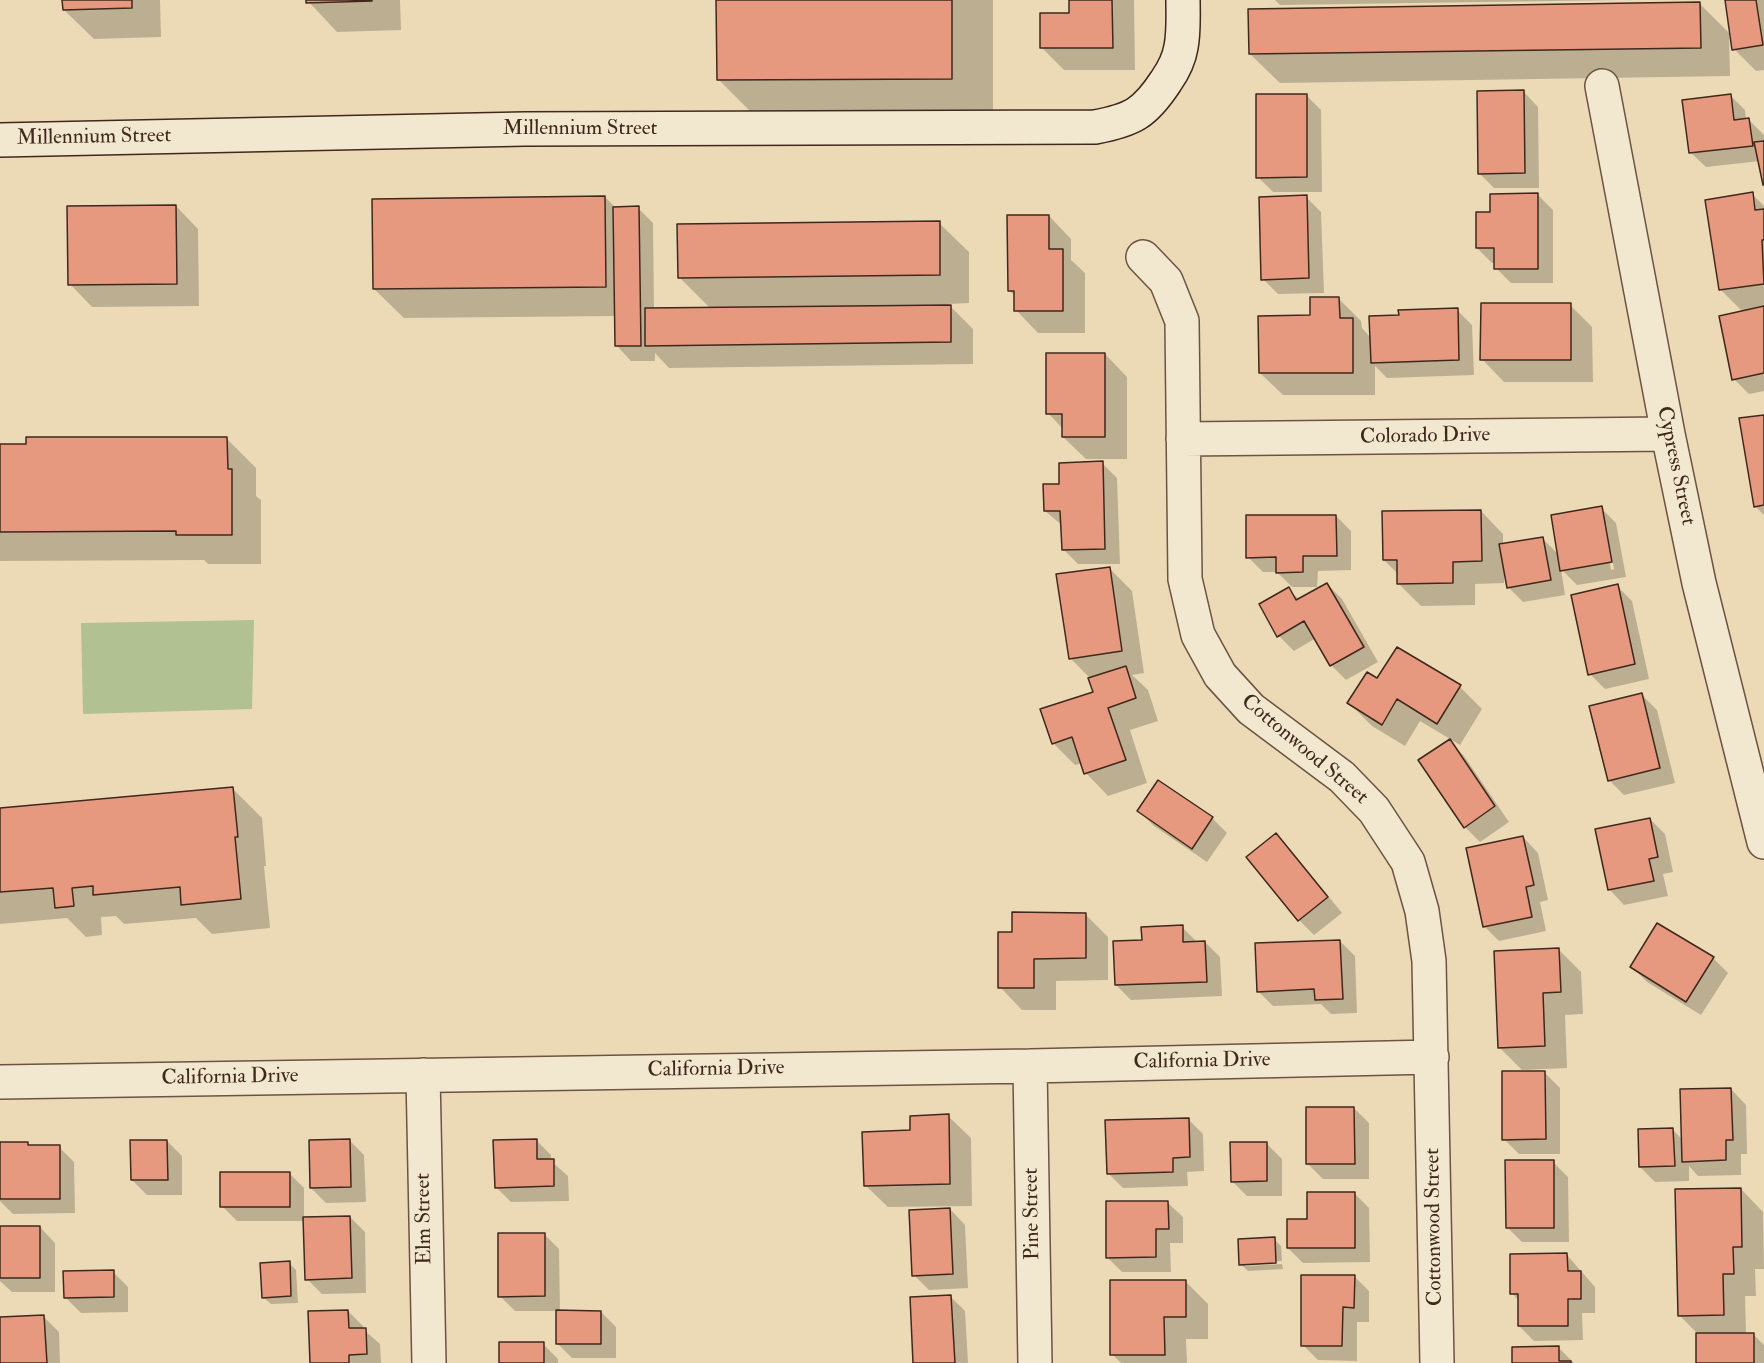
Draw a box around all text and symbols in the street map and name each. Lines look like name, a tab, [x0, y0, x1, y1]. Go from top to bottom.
street label: Millennium Street	[503, 116, 657, 142]
street label: Millennium Street	[16, 124, 172, 152]
street label: Cypress Street	[1650, 404, 1700, 528]
street label: Colorado Drive	[1360, 423, 1490, 451]
street label: Cottonwood Street	[1235, 690, 1373, 810]
street label: California Drive	[1133, 1048, 1271, 1076]
street label: California Drive	[647, 1056, 785, 1084]
street label: California Drive	[161, 1064, 299, 1092]
street label: Cottonwood Street	[1421, 1148, 1449, 1306]
street label: Pine Street	[1020, 1168, 1046, 1260]
street label: Elm Street	[412, 1173, 438, 1265]

